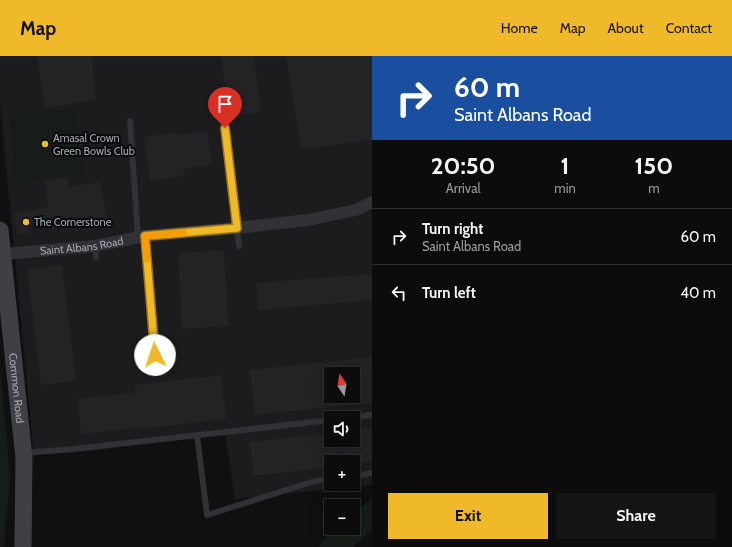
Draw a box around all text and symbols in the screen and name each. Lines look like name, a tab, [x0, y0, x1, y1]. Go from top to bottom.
text: Map	[20, 17, 56, 40]
text: Home	[501, 19, 538, 37]
text: Map	[560, 19, 585, 37]
text: About	[607, 19, 644, 37]
text: Contact	[666, 19, 712, 37]
text: 60 m	[454, 70, 520, 104]
icon: right	[388, 72, 440, 124]
pin	[208, 87, 242, 128]
icon: arrive	[214, 93, 236, 115]
text: Saint Albans Road	[454, 104, 591, 126]
place label: Amasal Crown Green Bowls Club	[53, 131, 135, 158]
marker: Amasal Crown Green Bowls Club	[40, 139, 50, 149]
text: 20:50	[431, 151, 496, 180]
text: 1	[561, 151, 569, 180]
text: 150	[635, 151, 673, 180]
text: Arrival	[446, 180, 480, 196]
text: min	[554, 180, 576, 196]
text: m	[648, 180, 660, 196]
place label: The Cornerstone	[34, 215, 112, 229]
marker: The Cornerstone	[21, 217, 31, 227]
text: Turn right	[422, 220, 483, 238]
icon: right	[388, 226, 410, 248]
text: 60 m	[680, 228, 716, 246]
street label: Saint Albans Road	[39, 234, 125, 258]
text: Saint Albans Road	[422, 238, 521, 254]
icon: left	[388, 282, 410, 304]
text: Turn left	[422, 284, 476, 302]
text: 40 m	[680, 284, 716, 302]
position arrow	[134, 334, 176, 376]
street label: Common Road	[6, 352, 27, 424]
north arrow	[324, 367, 360, 403]
map controls	[324, 367, 360, 535]
button: sound	[324, 411, 360, 447]
button: +	[324, 455, 360, 491]
button: Exit	[388, 493, 548, 539]
button: Share	[556, 493, 716, 539]
button: −	[324, 499, 360, 535]

